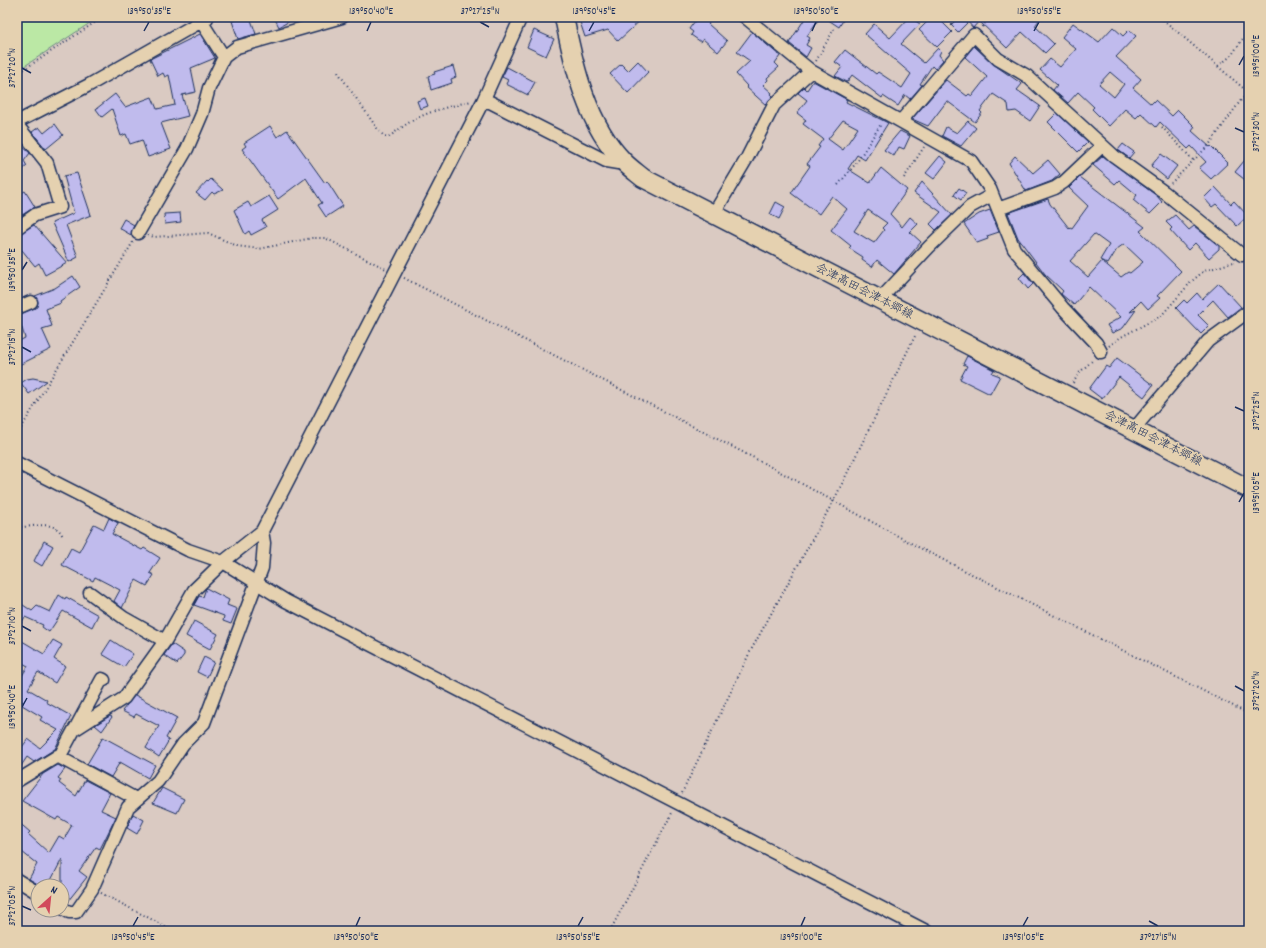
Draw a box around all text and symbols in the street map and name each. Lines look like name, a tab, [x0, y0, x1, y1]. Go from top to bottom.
text: 139°50'35"E	[127, 5, 171, 19]
text: 139°50'40"E	[349, 5, 394, 19]
text: 37°27'25"N	[460, 5, 500, 19]
text: 139°50'45"E	[572, 5, 616, 19]
text: 139°50'50"E	[794, 5, 839, 19]
text: 139°50'55"E	[1017, 5, 1061, 19]
text: 139°51'00"E	[1250, 34, 1264, 77]
text: 37°27'20"N	[6, 48, 20, 88]
text: 37°27'30"N	[1250, 112, 1264, 152]
text: 139°50'35"E	[6, 248, 20, 292]
street label: 会津高田会津本郷線	[812, 260, 916, 324]
text: 37°27'15"N	[6, 328, 20, 365]
text: 37°27'25"N	[1250, 391, 1264, 431]
street label: 会津高田会津本郷線	[1101, 407, 1205, 471]
text: 139°51'05"E	[1250, 472, 1264, 514]
text: 37°27'10"N	[6, 607, 20, 645]
text: 37°27'20"N	[1250, 671, 1264, 711]
text: 139°50'40"E	[6, 684, 20, 729]
north arrow	[30, 878, 70, 918]
text: N	[48, 883, 60, 899]
text: 37°27'05"N	[6, 886, 20, 926]
text: 139°50'45"E	[111, 931, 155, 945]
text: 139°50'50"E	[334, 931, 379, 945]
text: 139°50'55"E	[556, 931, 600, 945]
text: 139°51'00"E	[780, 931, 823, 945]
text: 139°51'05"E	[1002, 931, 1044, 945]
text: 37°27'15"N	[1140, 931, 1177, 945]

